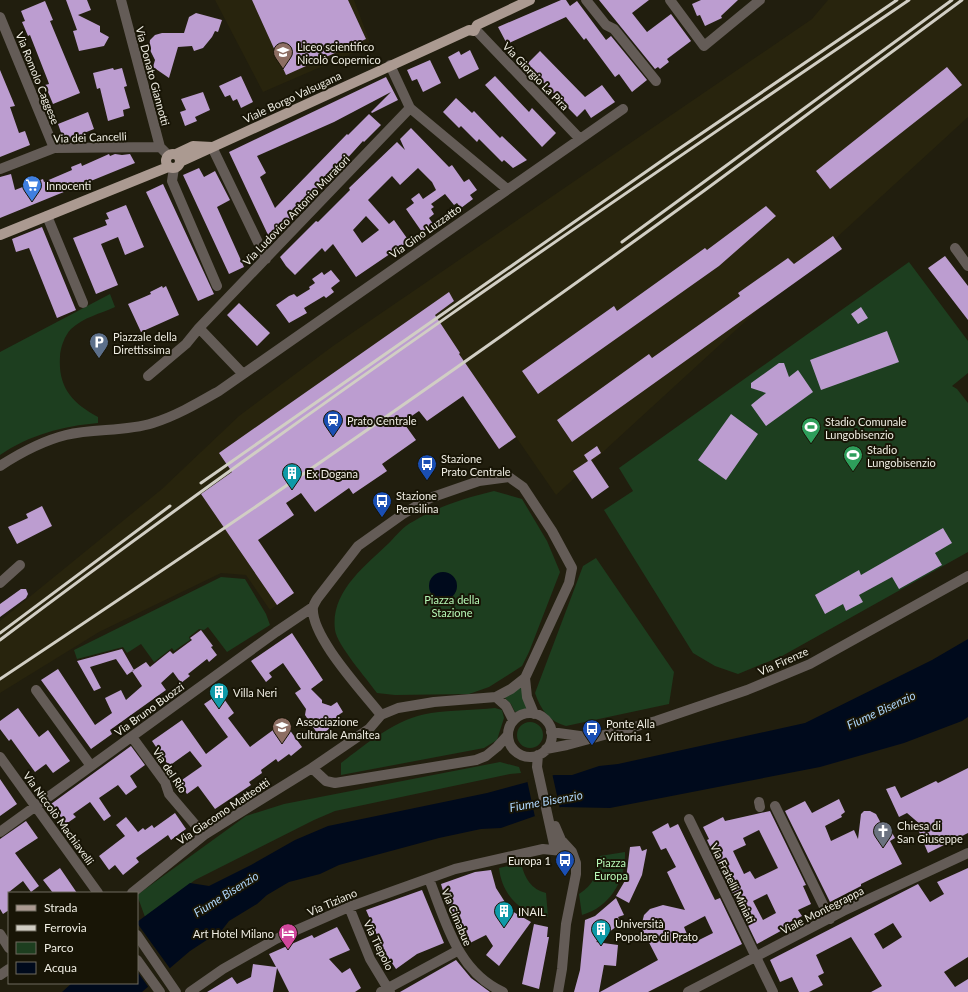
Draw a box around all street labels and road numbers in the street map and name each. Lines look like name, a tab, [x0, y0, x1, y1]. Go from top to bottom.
street label: Via Donato Giannotti	[134, 25, 172, 127]
street label: Via Romolo Caggese	[14, 30, 63, 126]
street label: Via Giorgio La Pira	[500, 39, 572, 113]
street label: Viale Borgo Valsugana	[241, 69, 343, 125]
street label: Via dei Cancelli	[53, 129, 127, 145]
street label: Via Ludovico Antonio Muratori	[240, 152, 352, 268]
street label: Via Gino Luzzatto	[387, 201, 463, 261]
street label: Via Firenze	[756, 644, 810, 678]
street label: Via Bruno Buozzi	[112, 679, 186, 739]
street label: Via del Rio	[150, 745, 190, 795]
street label: Via Niccolò Machiavelli	[21, 769, 97, 867]
street label: Via Giacomo Matteotti	[174, 775, 272, 847]
street label: Via Fratelli Miniati	[708, 841, 758, 925]
street label: Viale Montegrappa	[778, 883, 866, 937]
street label: Via Tiziano	[305, 886, 359, 918]
street label: Via Cimabue	[439, 886, 475, 948]
street label: Via Tiepolo	[361, 918, 397, 972]

